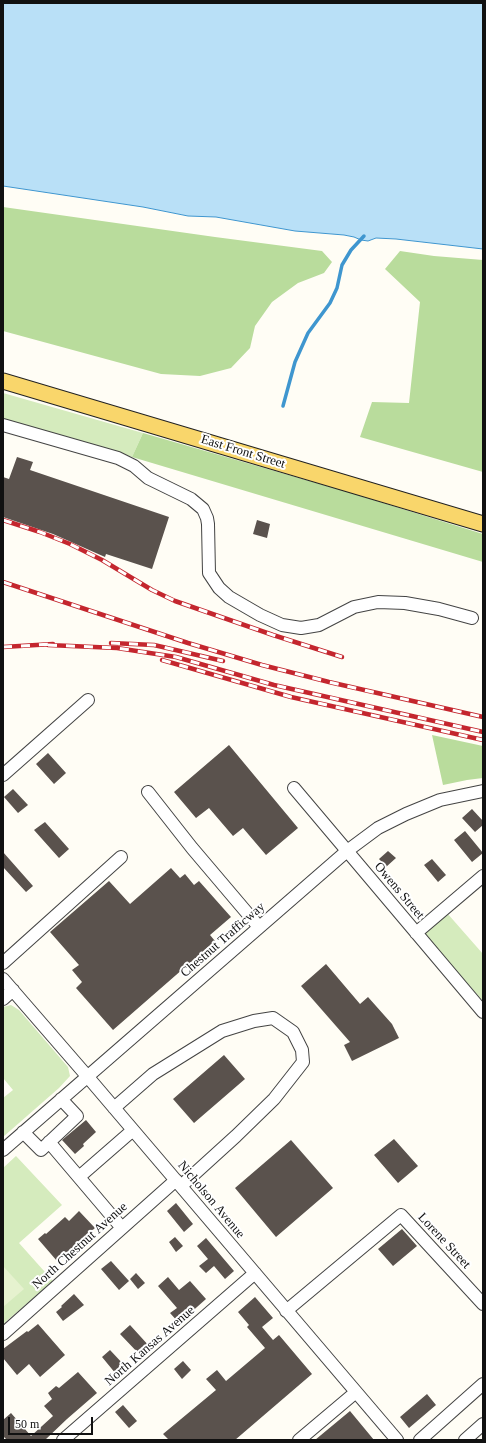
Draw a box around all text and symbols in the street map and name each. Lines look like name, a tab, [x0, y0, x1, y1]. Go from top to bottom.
street label: East Front Street	[199, 432, 287, 472]
street label: Owens Street	[371, 859, 427, 923]
street label: Chestnut Trafficway	[178, 899, 268, 981]
street label: Nicholson Avenue	[174, 1158, 248, 1242]
street label: North Chestnut Avenue	[29, 1199, 131, 1293]
street label: Lorene Street	[414, 1210, 474, 1272]
street label: North Kansas Avenue	[102, 1303, 198, 1389]
scale bar	[10, 1409, 95, 1435]
text: 50 m	[15, 1417, 39, 1431]

